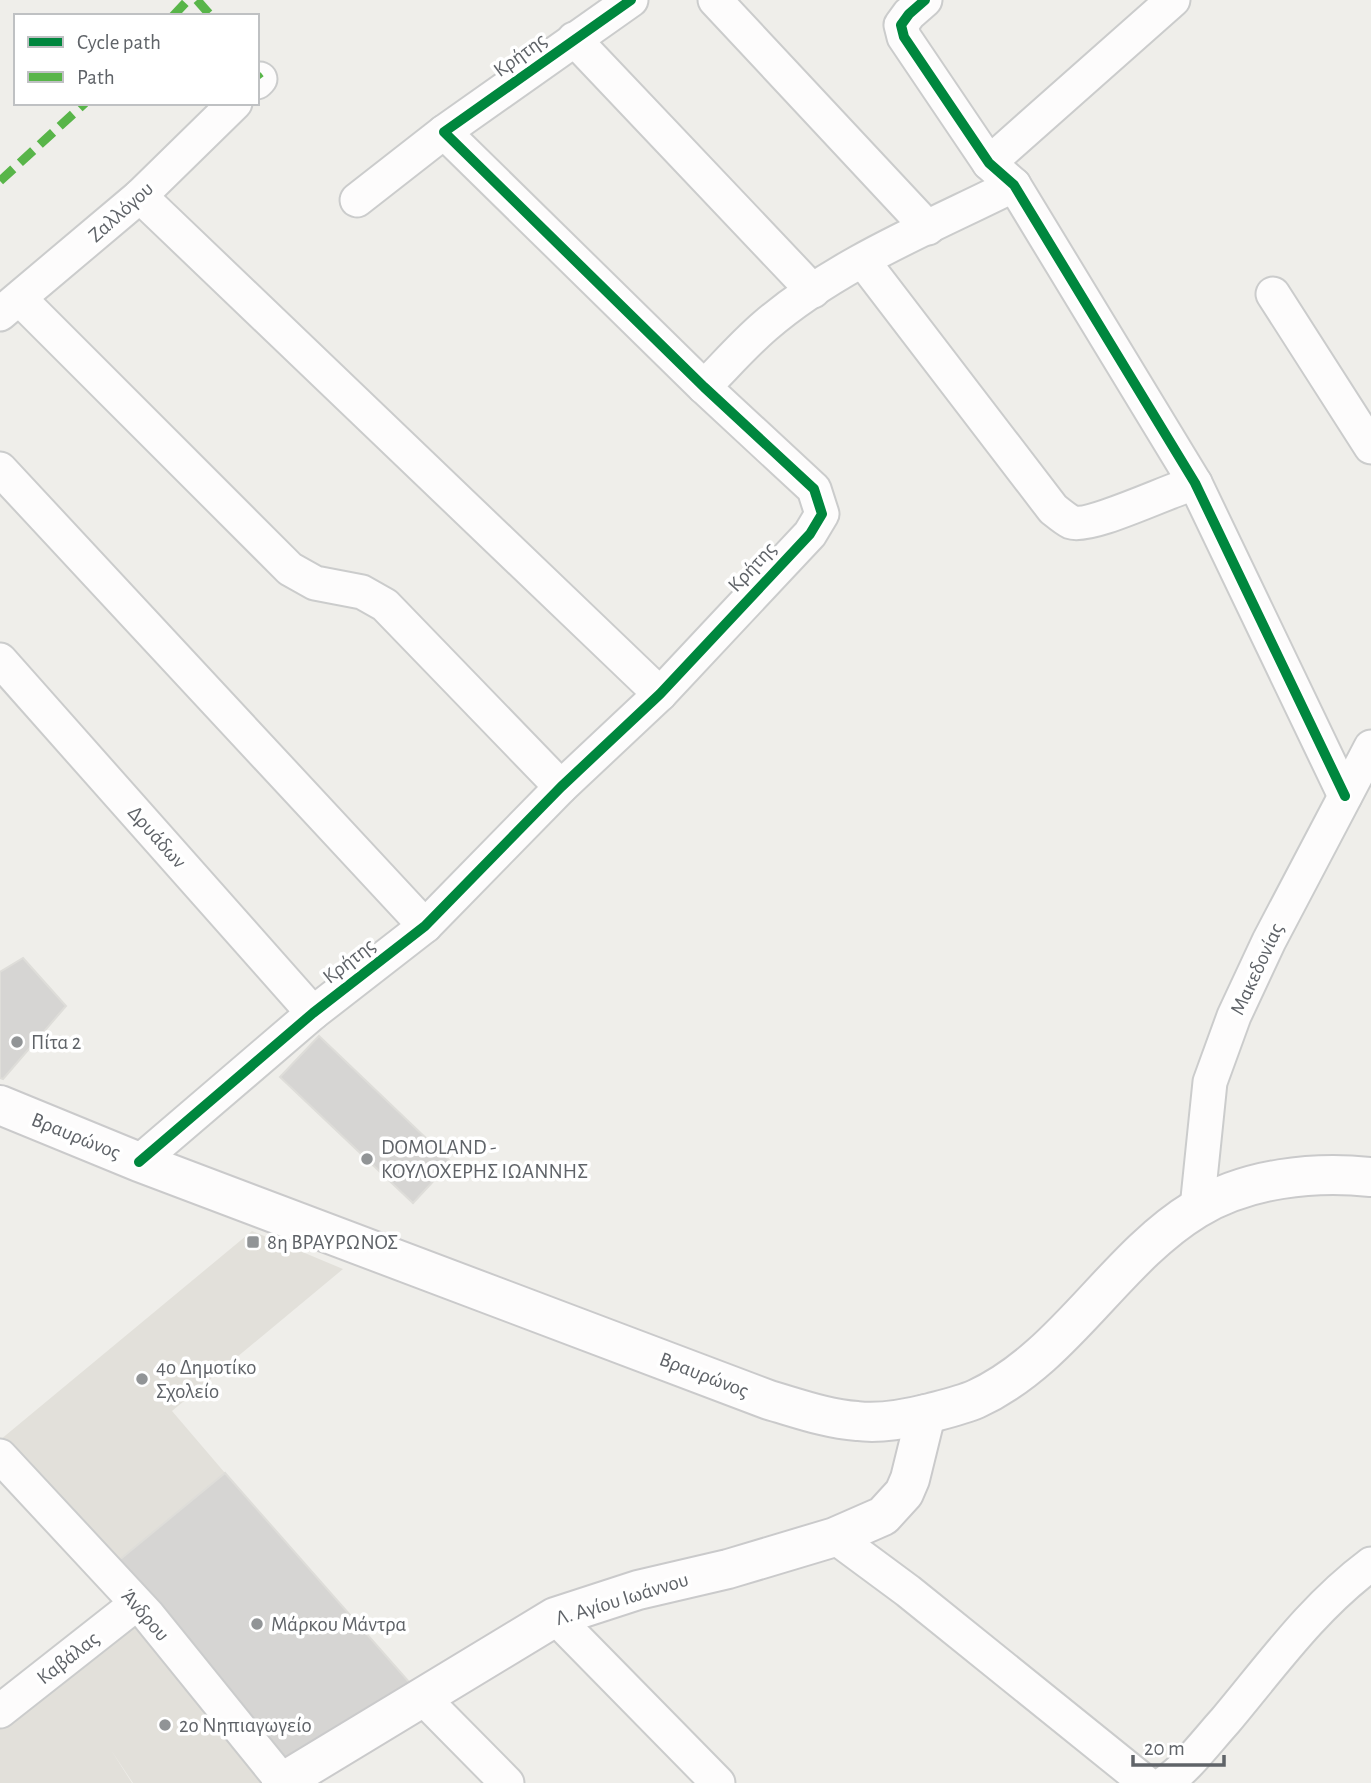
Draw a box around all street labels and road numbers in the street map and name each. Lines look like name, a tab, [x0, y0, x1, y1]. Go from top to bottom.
street label: Κρήτης	[490, 29, 550, 81]
street label: Ζαλλόγου	[85, 178, 157, 246]
street label: Κρήτης	[724, 538, 780, 596]
street label: Δρυάδων	[124, 802, 190, 872]
street label: Μακεδονίας	[1227, 920, 1287, 1018]
street label: Κρήτης	[319, 934, 379, 988]
street label: Βραυρώνος	[29, 1109, 123, 1163]
street label: Βραυρώνος	[656, 1348, 752, 1402]
street label: Λ. Αγίου Ιωάννου	[553, 1569, 691, 1629]
street label: Άνδρου	[117, 1585, 173, 1645]
street label: Καβάλας	[33, 1628, 103, 1688]

